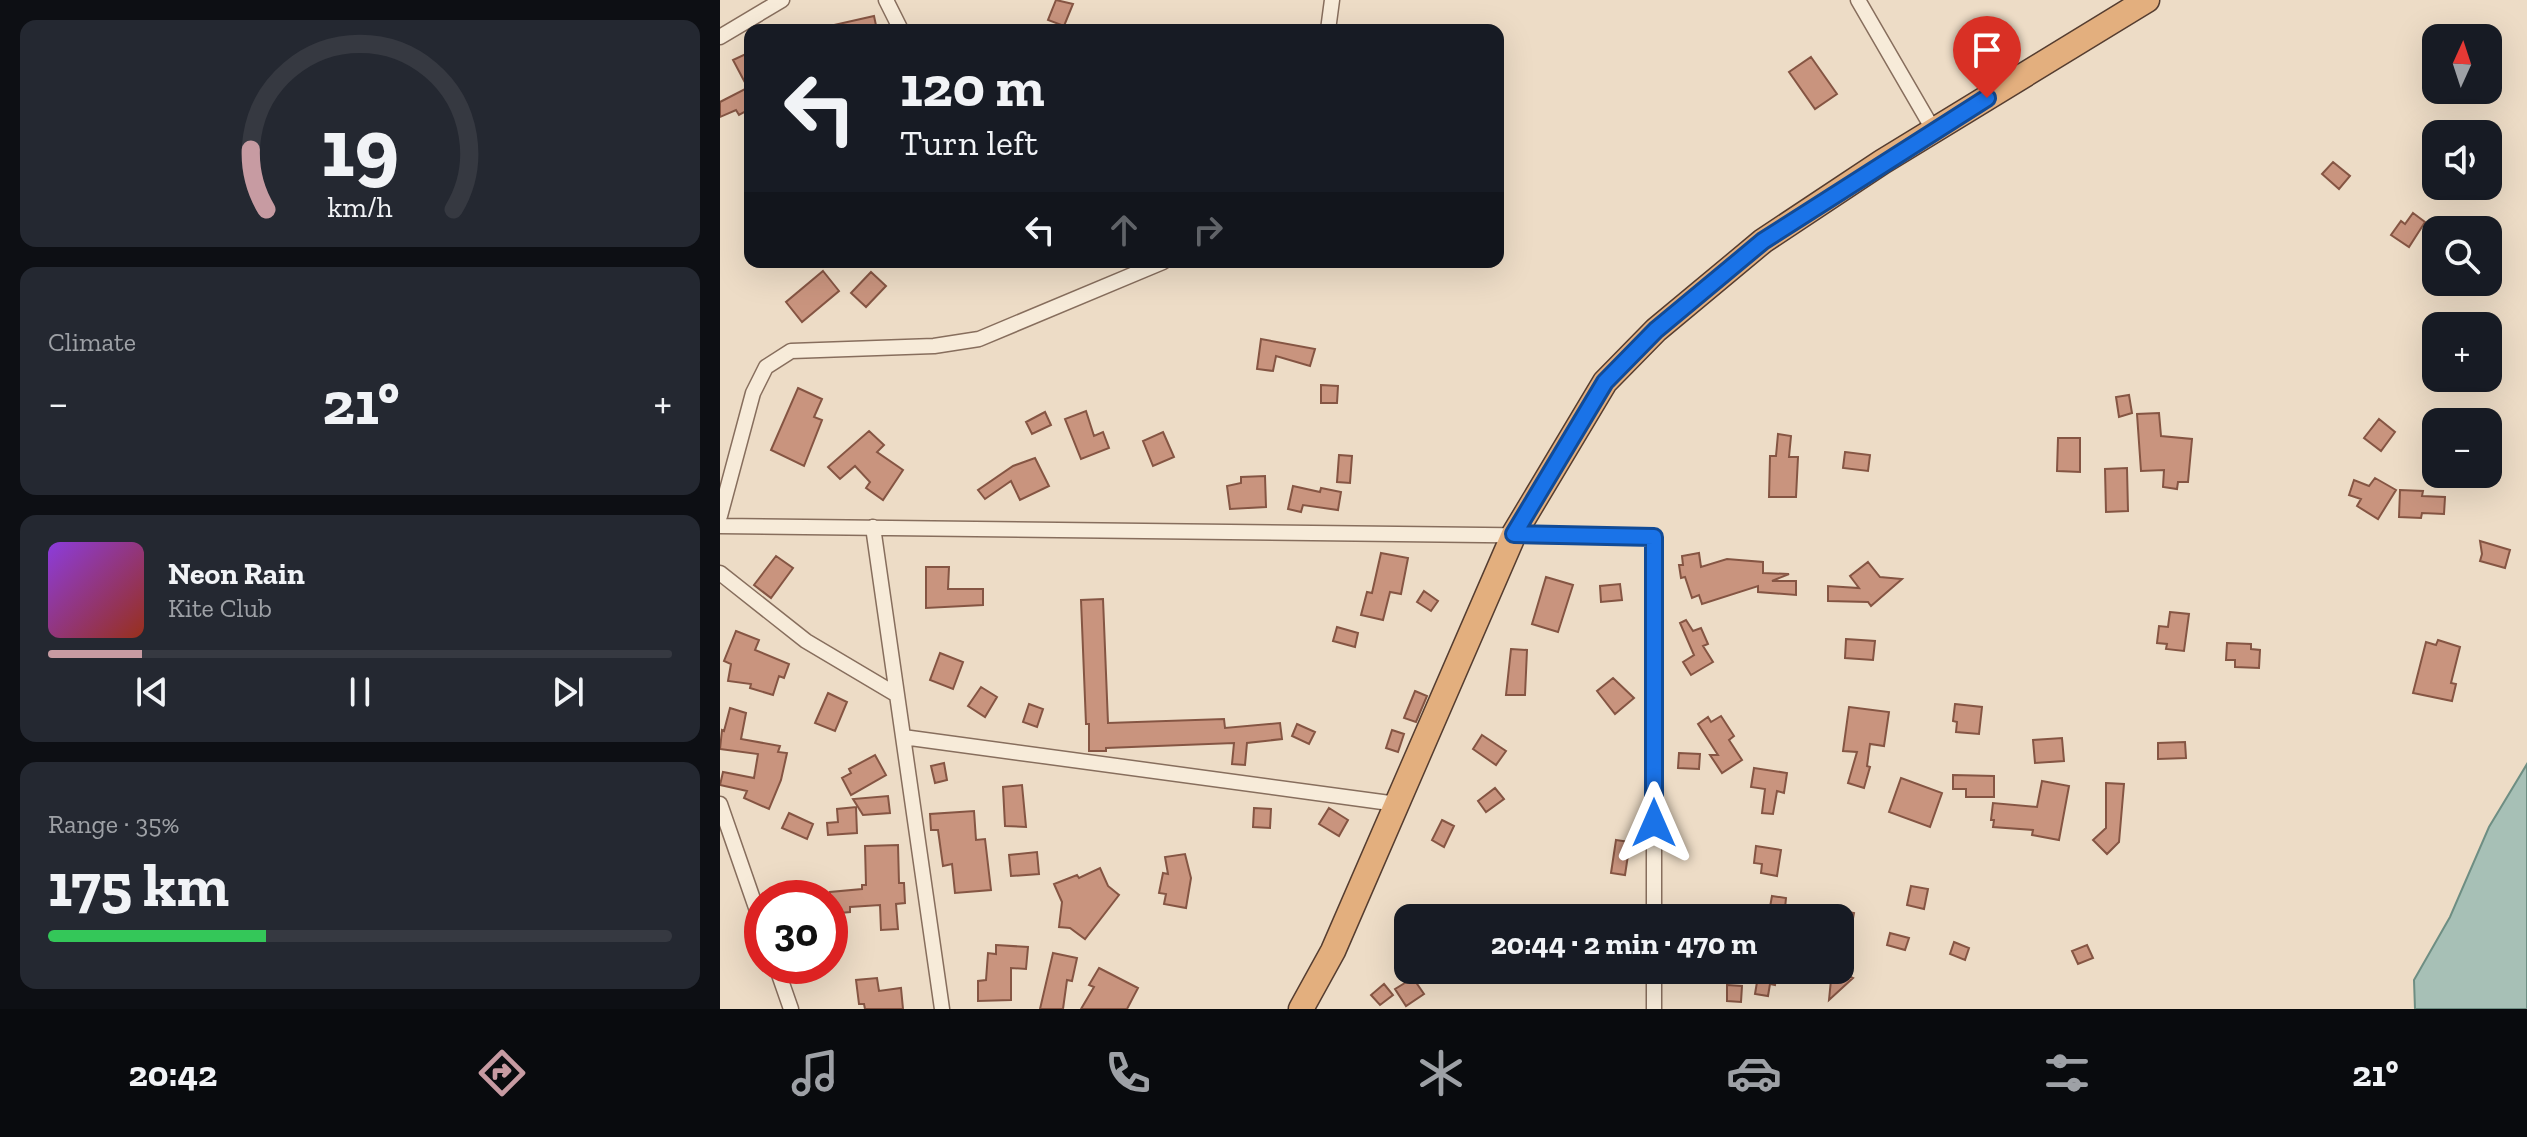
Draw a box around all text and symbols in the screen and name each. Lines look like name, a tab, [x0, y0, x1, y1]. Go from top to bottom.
pin	[1953, 16, 2021, 98]
north arrow	[2422, 24, 2502, 104]
map controls	[2422, 24, 2502, 488]
icon: arrive	[1965, 28, 2009, 72]
text: 120 m	[900, 53, 1044, 120]
icon: left	[768, 56, 872, 160]
text: 19	[321, 96, 399, 196]
button: sound	[2422, 120, 2502, 200]
text: Turn left	[900, 121, 1038, 164]
text: km/h	[327, 190, 393, 224]
icon: left	[1018, 208, 1062, 252]
icon: ahead	[1102, 208, 1146, 252]
icon: right	[1186, 208, 1230, 252]
button: search	[2422, 216, 2502, 296]
button: +	[2422, 312, 2502, 392]
text: Climate	[48, 326, 136, 358]
text: 21°	[322, 367, 400, 439]
text: −	[48, 376, 69, 429]
text: +	[653, 376, 672, 429]
button: −	[2422, 408, 2502, 488]
text: Neon Rain	[168, 556, 305, 592]
text: Kite Club	[168, 592, 272, 624]
icon: previous	[130, 670, 174, 714]
icon: pause	[338, 670, 382, 714]
icon: next	[546, 670, 590, 714]
position arrow	[1612, 781, 1696, 865]
text: Range · 35%	[48, 808, 179, 840]
text: 175 km	[48, 849, 229, 921]
speed limit sign: 30	[744, 880, 848, 984]
text: 20:44 · 2 min · 470 m	[1491, 926, 1757, 962]
icon: directions	[474, 1045, 530, 1101]
icon: music	[787, 1045, 843, 1101]
icon: phone	[1100, 1045, 1156, 1101]
icon: climate	[1413, 1045, 1469, 1101]
icon: car	[1726, 1045, 1782, 1101]
icon: filters	[2039, 1045, 2095, 1101]
text: 20:42	[128, 1052, 217, 1095]
text: 21°	[2352, 1052, 2399, 1095]

